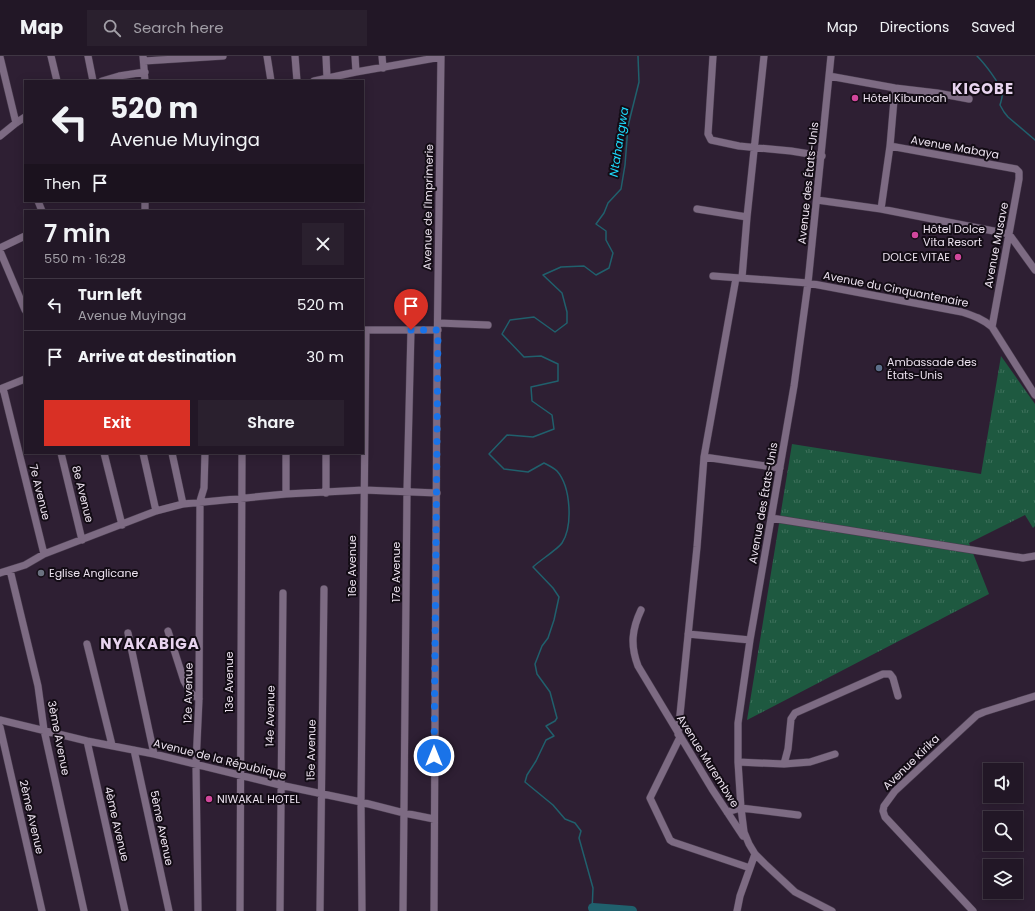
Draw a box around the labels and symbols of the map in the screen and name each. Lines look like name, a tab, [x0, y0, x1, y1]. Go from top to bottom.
district label: KIGOBE	[952, 78, 1014, 99]
place label: Hôtel Kibunoah	[863, 90, 946, 106]
marker: Hôtel Kibunoah	[850, 93, 860, 103]
water label: Ntahangwa	[605, 106, 632, 178]
street label: Avenue des États-Unis	[794, 121, 822, 245]
street label: Avenue Mabaya	[909, 131, 1001, 163]
street label: Avenue de l'Imprimerie	[419, 144, 437, 270]
street label: Avenue Musave	[980, 201, 1012, 289]
place label: Hôtel Dolce Vita Resort	[923, 221, 985, 250]
marker: Hôtel Dolce Vita Resort	[910, 230, 920, 240]
place label: DOLCE VITAE	[883, 249, 950, 265]
marker: DOLCE VITAE	[953, 252, 963, 262]
street label: Avenue du Cinquantenaire	[822, 267, 970, 311]
pin	[394, 289, 428, 330]
place label: Ambassade des États-Unis	[887, 354, 977, 383]
marker: Ambassade des États-Unis	[874, 363, 884, 373]
street label: Avenue des États-Unis	[744, 441, 782, 565]
street label: 7e Avenue	[25, 462, 55, 522]
street label: 8e Avenue	[68, 464, 98, 524]
street label: 16e Avenue	[344, 535, 360, 597]
street label: 17e Avenue	[388, 542, 404, 602]
place label: Eglise Anglicane	[49, 565, 138, 581]
marker: Eglise Anglicane	[36, 568, 46, 578]
district label: NYAKABIGA	[100, 633, 200, 654]
street label: 13e Avenue	[221, 651, 237, 713]
street label: 12e Avenue	[179, 662, 197, 724]
street label: 14e Avenue	[261, 685, 279, 747]
street label: 3ème Avenue	[44, 699, 74, 777]
street label: Avenue Murembwe	[673, 712, 743, 810]
street label: 15e Avenue	[302, 719, 320, 781]
street label: Avenue Kirika	[879, 731, 943, 793]
street label: Avenue de la République	[152, 735, 288, 783]
position arrow	[413, 735, 455, 777]
street label: 2ème Avenue	[16, 778, 48, 856]
street label: 4ème Avenue	[101, 785, 133, 863]
street label: 5ème Avenue	[146, 789, 178, 867]
place label: NIWAKAL HOTEL	[217, 791, 300, 807]
marker: NIWAKAL HOTEL	[204, 794, 214, 804]

